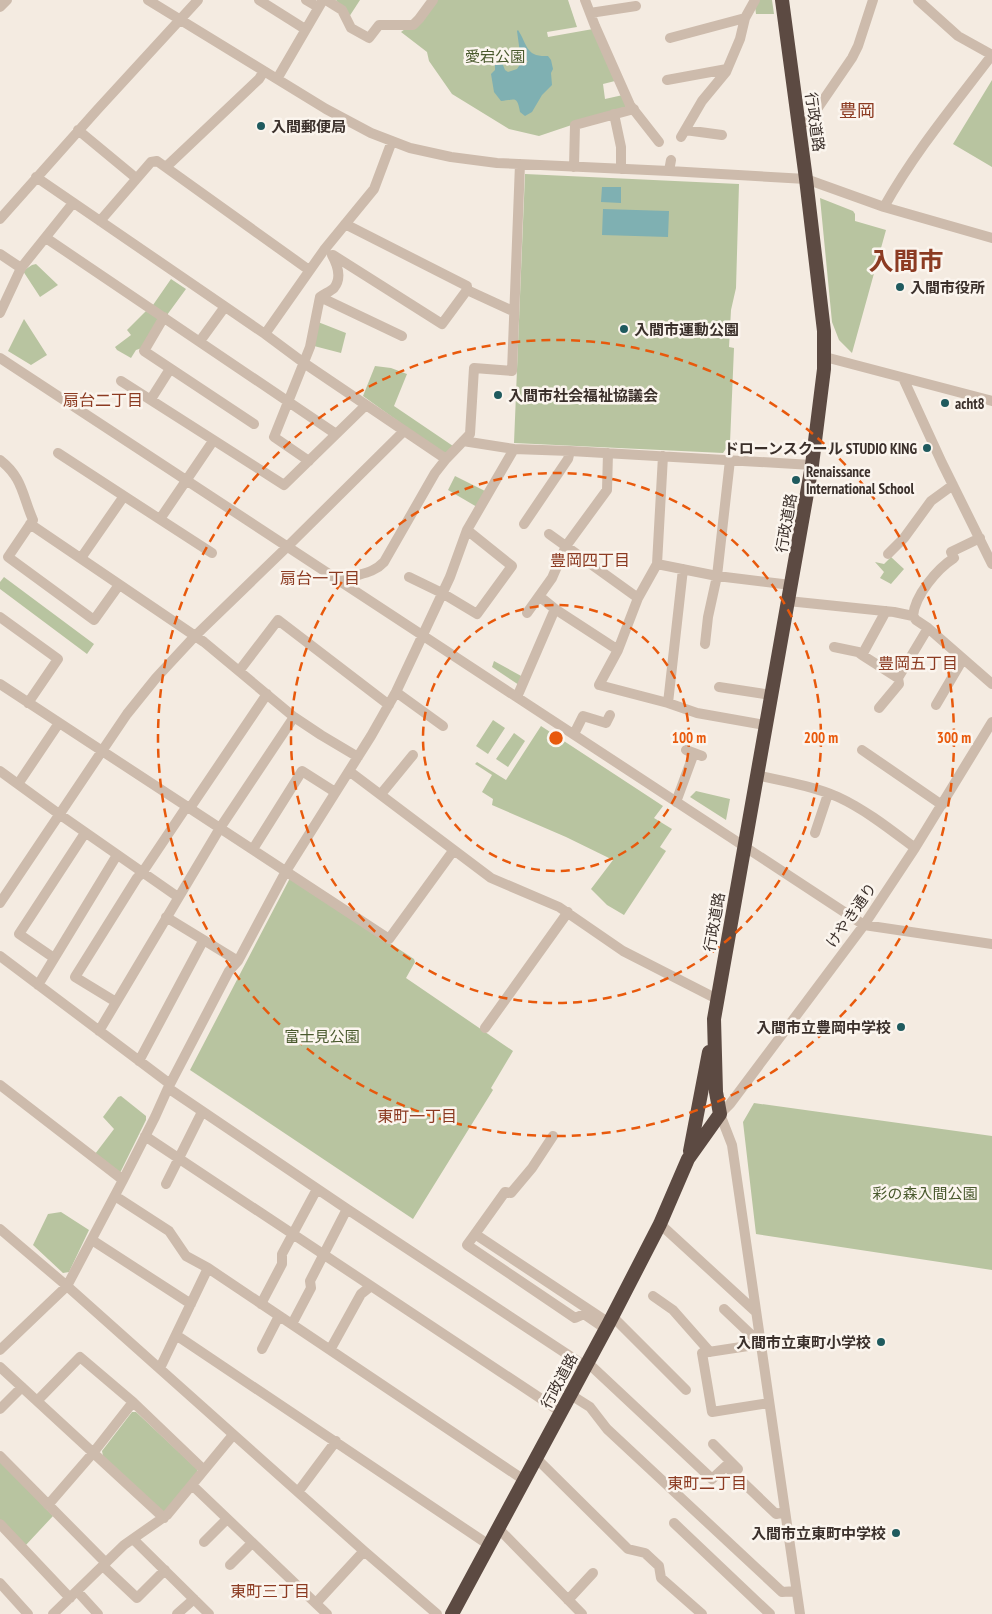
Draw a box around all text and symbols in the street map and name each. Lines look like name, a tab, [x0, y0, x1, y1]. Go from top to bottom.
park label: 愛宕公園	[465, 47, 525, 66]
street label: 行政道路	[801, 91, 829, 153]
district label: 豊岡	[839, 99, 875, 122]
place label: 入間郵便局	[271, 117, 346, 136]
marker: 入間郵便局	[255, 120, 267, 132]
district label: 入間市	[868, 245, 944, 277]
place label: 入間市役所	[910, 278, 985, 297]
marker: 入間市役所	[894, 281, 906, 293]
place label: 入間市運動公園	[634, 320, 739, 339]
marker: 入間市運動公園	[618, 323, 630, 335]
place label: 入間市社会福祉協議会	[508, 386, 658, 405]
marker: 入間市社会福祉協議会	[492, 389, 504, 401]
district label: 扇台二丁目	[63, 390, 143, 410]
place label: acht8	[955, 394, 985, 413]
marker: acht8	[939, 397, 951, 409]
place label: ドローンスクール STUDIO KING	[724, 439, 917, 458]
marker: ドローンスクール STUDIO KING	[921, 442, 933, 454]
place label: Renaissance International School	[806, 462, 914, 498]
marker: Renaissance International School	[790, 474, 802, 486]
street label: 行政道路	[771, 492, 801, 554]
district label: 豊岡四丁目	[550, 550, 630, 570]
district label: 扇台一丁目	[280, 568, 360, 588]
district label: 豊岡五丁目	[878, 653, 958, 673]
text: 100 m	[672, 728, 706, 747]
text: 200 m	[804, 728, 838, 747]
text: 300 m	[937, 728, 971, 747]
centre of rings	[547, 729, 565, 747]
street label: けやき通り	[822, 879, 880, 951]
street label: 行政道路	[699, 891, 729, 953]
place label: 入間市立豊岡中学校	[756, 1018, 891, 1037]
marker: 入間市立豊岡中学校	[895, 1021, 907, 1033]
park label: 富士見公園	[284, 1027, 360, 1046]
district label: 東町一丁目	[377, 1106, 457, 1126]
park label: 彩の森入間公園	[872, 1184, 978, 1203]
place label: 入間市立東町小学校	[736, 1333, 871, 1352]
marker: 入間市立東町小学校	[875, 1336, 887, 1348]
street label: 行政道路	[537, 1350, 581, 1412]
district label: 東町二丁目	[667, 1473, 747, 1493]
place label: 入間市立東町中学校	[751, 1524, 886, 1543]
marker: 入間市立東町中学校	[890, 1527, 902, 1539]
district label: 東町三丁目	[230, 1581, 310, 1601]

